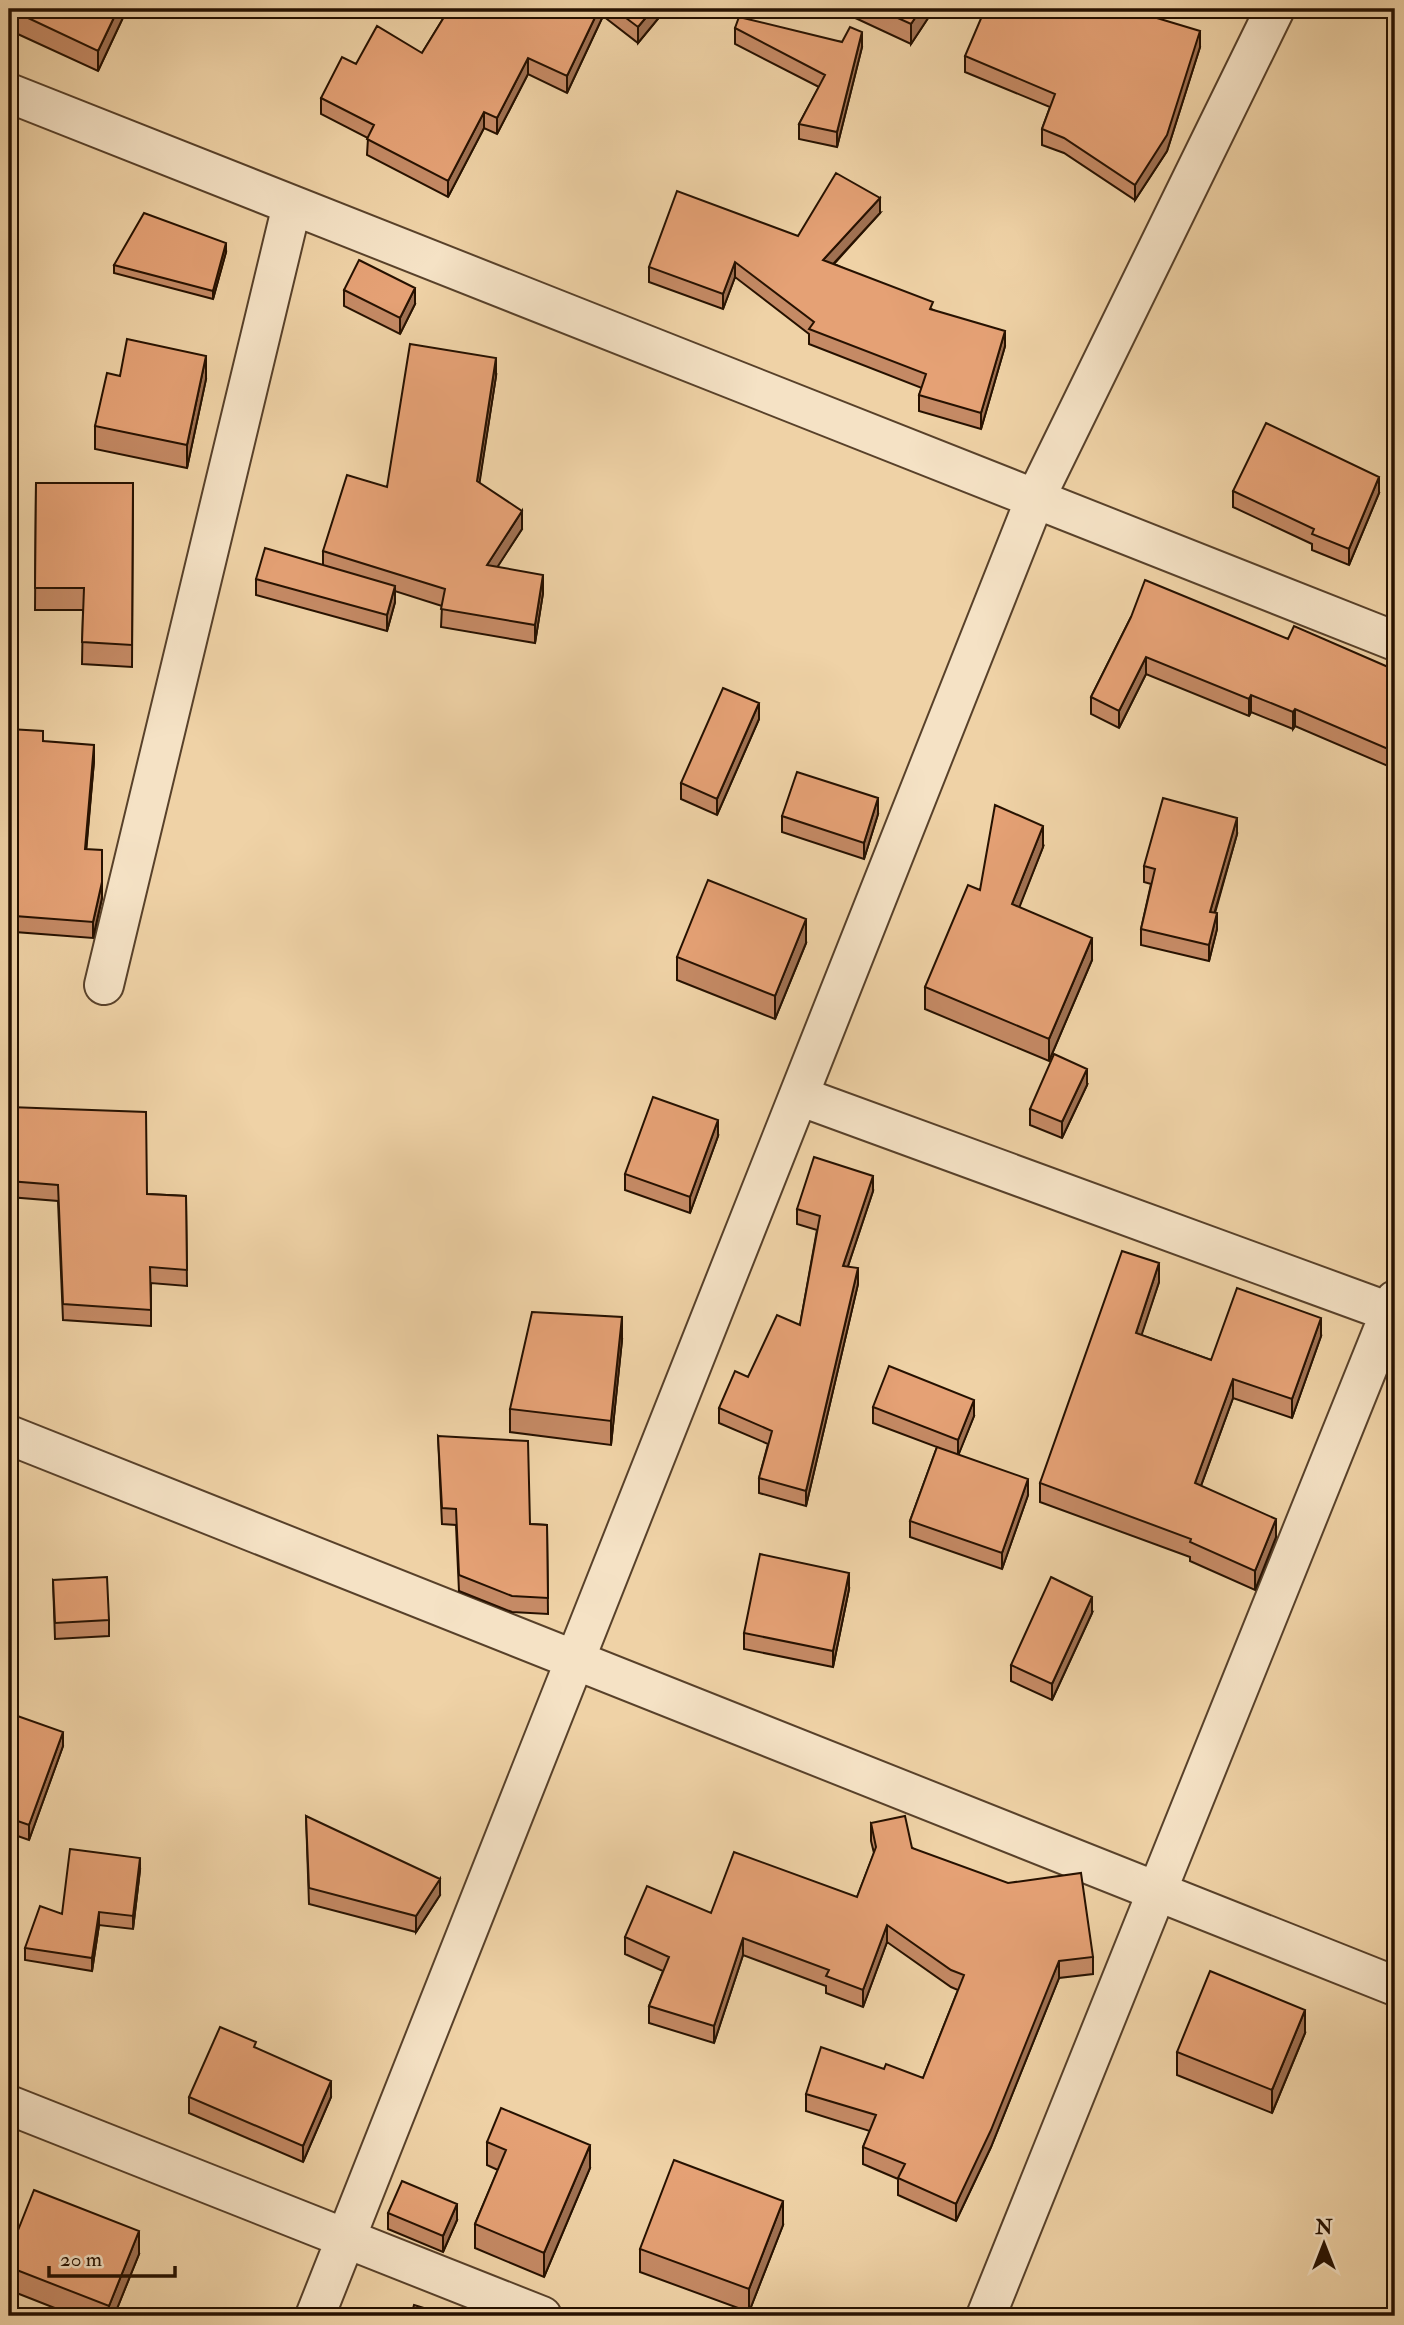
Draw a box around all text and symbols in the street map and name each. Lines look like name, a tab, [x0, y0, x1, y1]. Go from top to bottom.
north arrow	[1288, 2210, 1358, 2280]
text: N	[1314, 2216, 1333, 2240]
scale bar	[49, 2234, 175, 2278]
text: 20 m	[60, 2246, 102, 2273]

